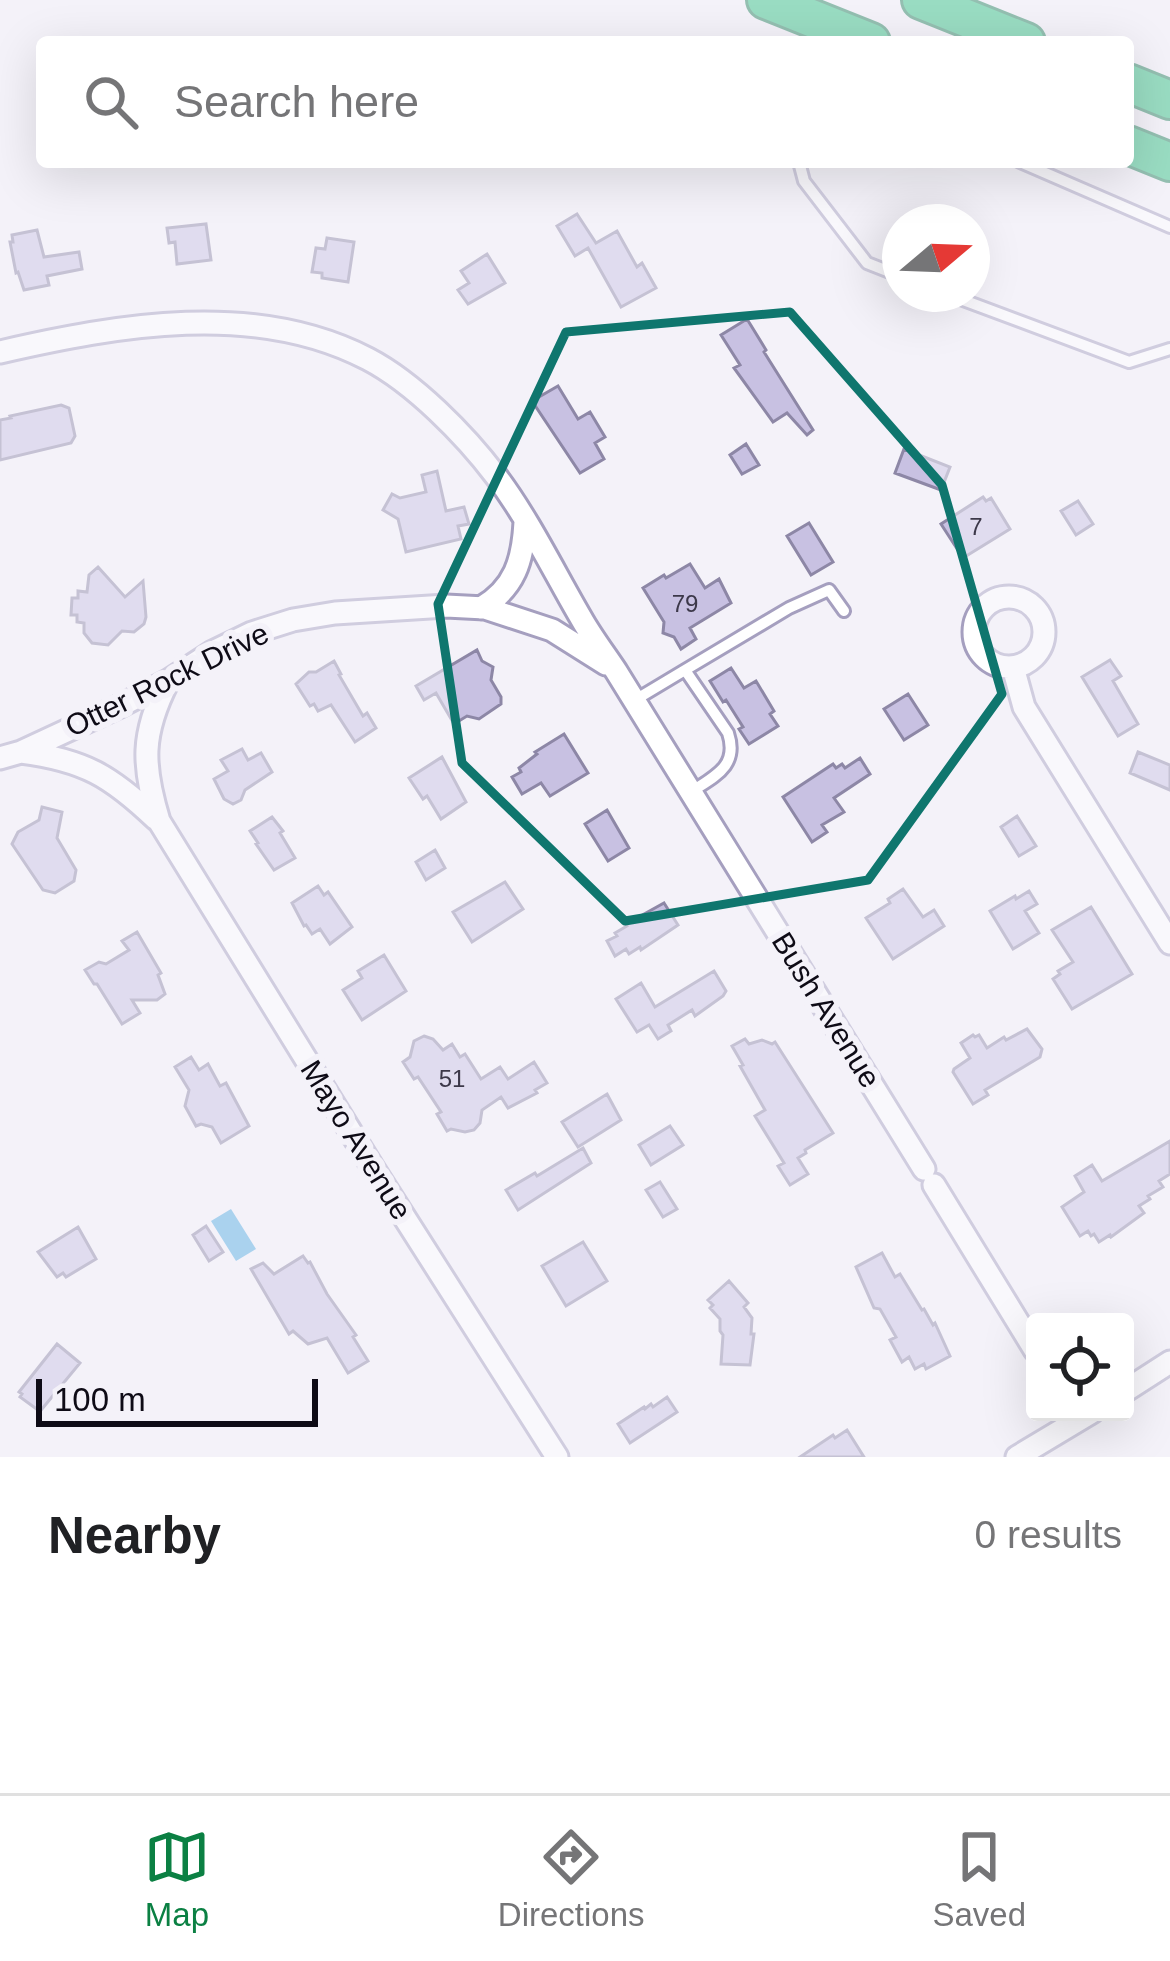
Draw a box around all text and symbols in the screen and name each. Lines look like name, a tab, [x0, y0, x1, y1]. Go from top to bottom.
search box	[36, 36, 1134, 168]
icon: search	[78, 69, 144, 135]
text: Search here	[174, 76, 419, 127]
north arrow	[882, 204, 990, 312]
house number: 7	[969, 513, 983, 540]
house number: 79	[672, 590, 698, 617]
street label: Otter Rock Drive	[60, 616, 274, 743]
street label: Bush Avenue	[766, 926, 887, 1093]
street label: Mayo Avenue	[294, 1054, 418, 1225]
house number: 51	[439, 1065, 465, 1092]
map controls	[1026, 1313, 1134, 1421]
button: locate	[1026, 1313, 1134, 1421]
scale bar	[36, 1373, 318, 1426]
text: 100 m	[54, 1381, 146, 1418]
text: Nearby	[48, 1507, 221, 1564]
text: 0 results	[975, 1513, 1122, 1556]
tab: Map	[144, 1824, 210, 1934]
tab: Directions	[498, 1824, 645, 1934]
tab: Saved	[932, 1824, 1026, 1934]

